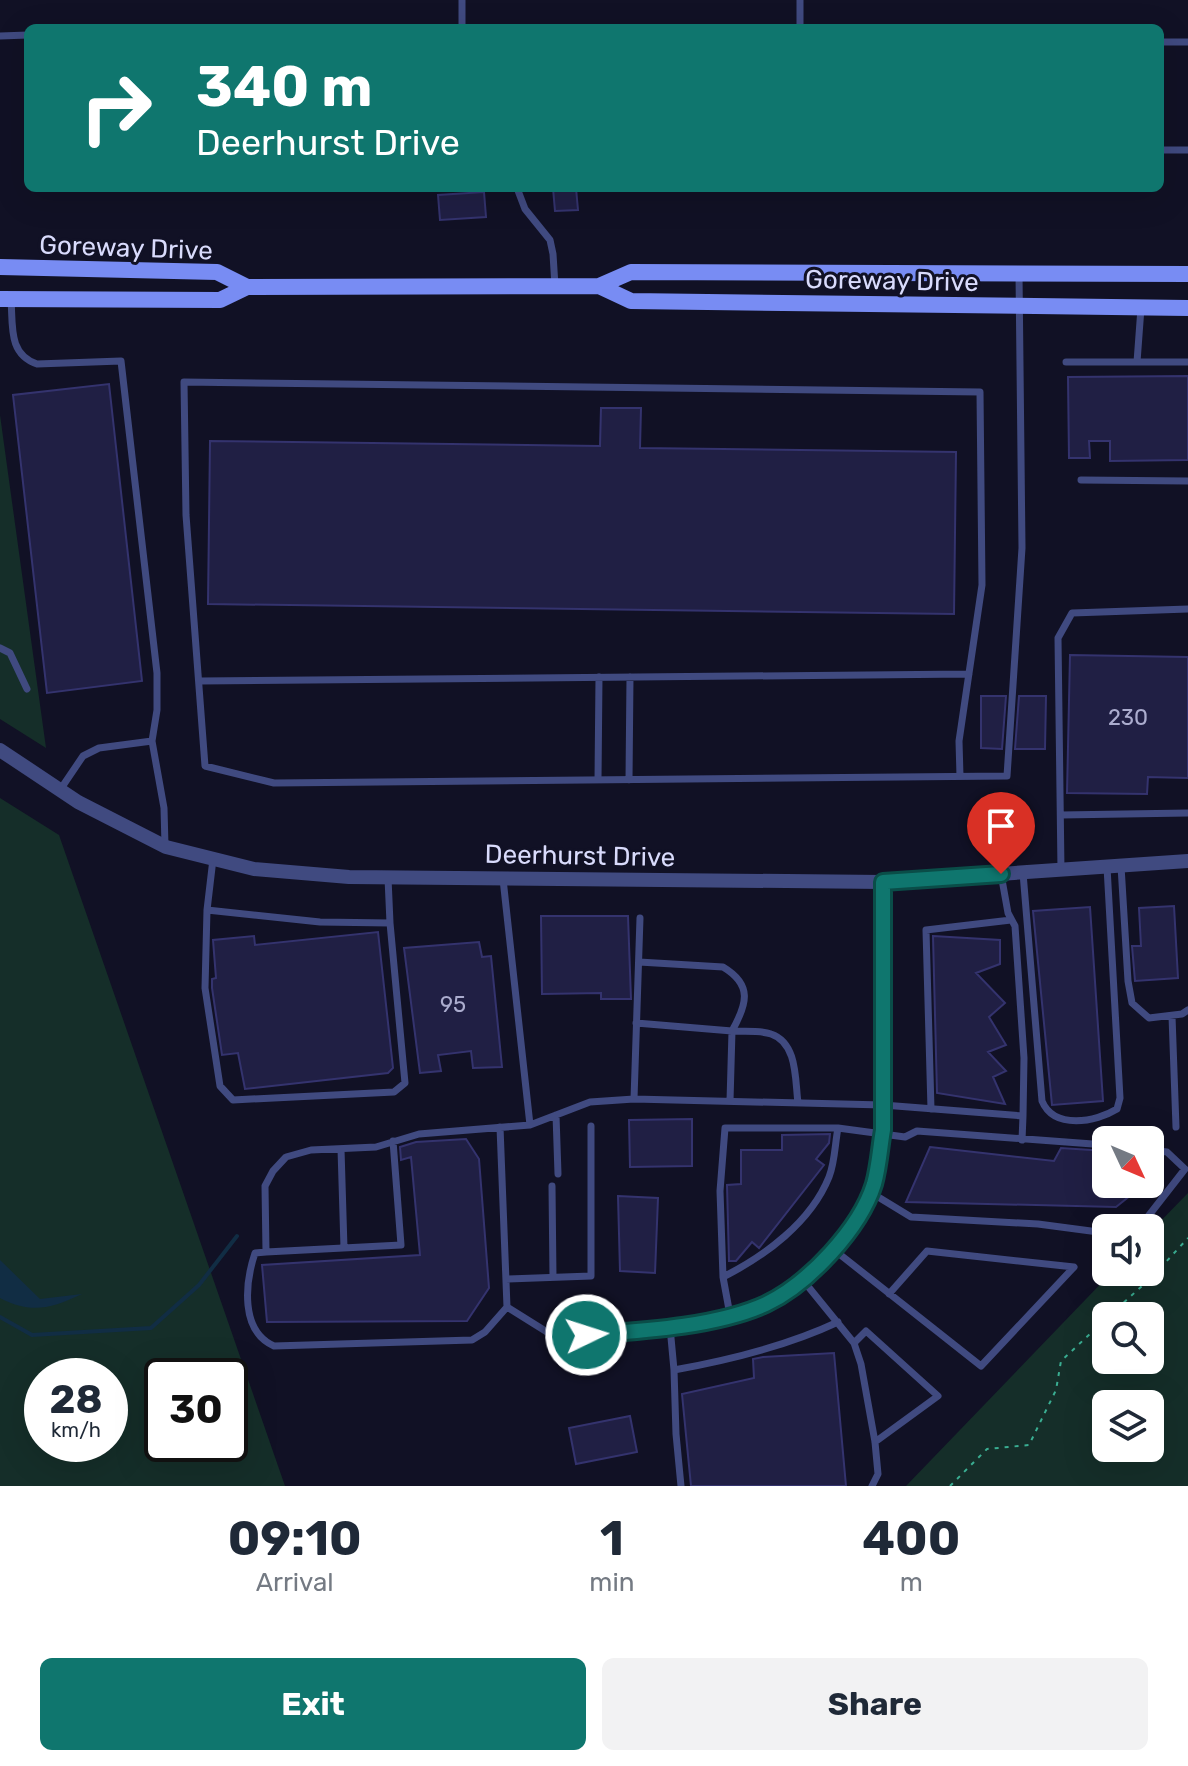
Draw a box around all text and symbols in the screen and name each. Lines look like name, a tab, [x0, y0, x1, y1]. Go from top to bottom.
text: 340 m	[196, 54, 372, 120]
icon: right	[64, 56, 168, 160]
text: Deerhurst Drive	[196, 121, 460, 164]
street label: Goreway Drive	[39, 229, 213, 267]
street label: Goreway Drive	[805, 264, 979, 298]
house number: 230	[1108, 704, 1148, 731]
pin	[967, 792, 1035, 874]
icon: arrive	[979, 804, 1023, 848]
street label: Deerhurst Drive	[484, 839, 676, 873]
house number: 95	[440, 991, 466, 1018]
north arrow	[1092, 1126, 1164, 1198]
map controls	[1092, 1126, 1164, 1462]
button: sound	[1092, 1214, 1164, 1286]
position arrow	[544, 1293, 628, 1377]
button: search	[1092, 1302, 1164, 1374]
speed limit sign: 30	[144, 1358, 248, 1462]
text: 28	[49, 1376, 103, 1423]
button: layers	[1092, 1390, 1164, 1462]
text: km/h	[51, 1418, 101, 1442]
text: 09:10	[228, 1510, 362, 1567]
text: 1	[600, 1510, 624, 1567]
text: 400	[862, 1510, 960, 1567]
text: Arrival	[256, 1567, 334, 1598]
text: min	[589, 1567, 635, 1598]
text: m	[900, 1567, 923, 1598]
button: Exit	[40, 1658, 586, 1750]
button: Share	[602, 1658, 1148, 1750]

